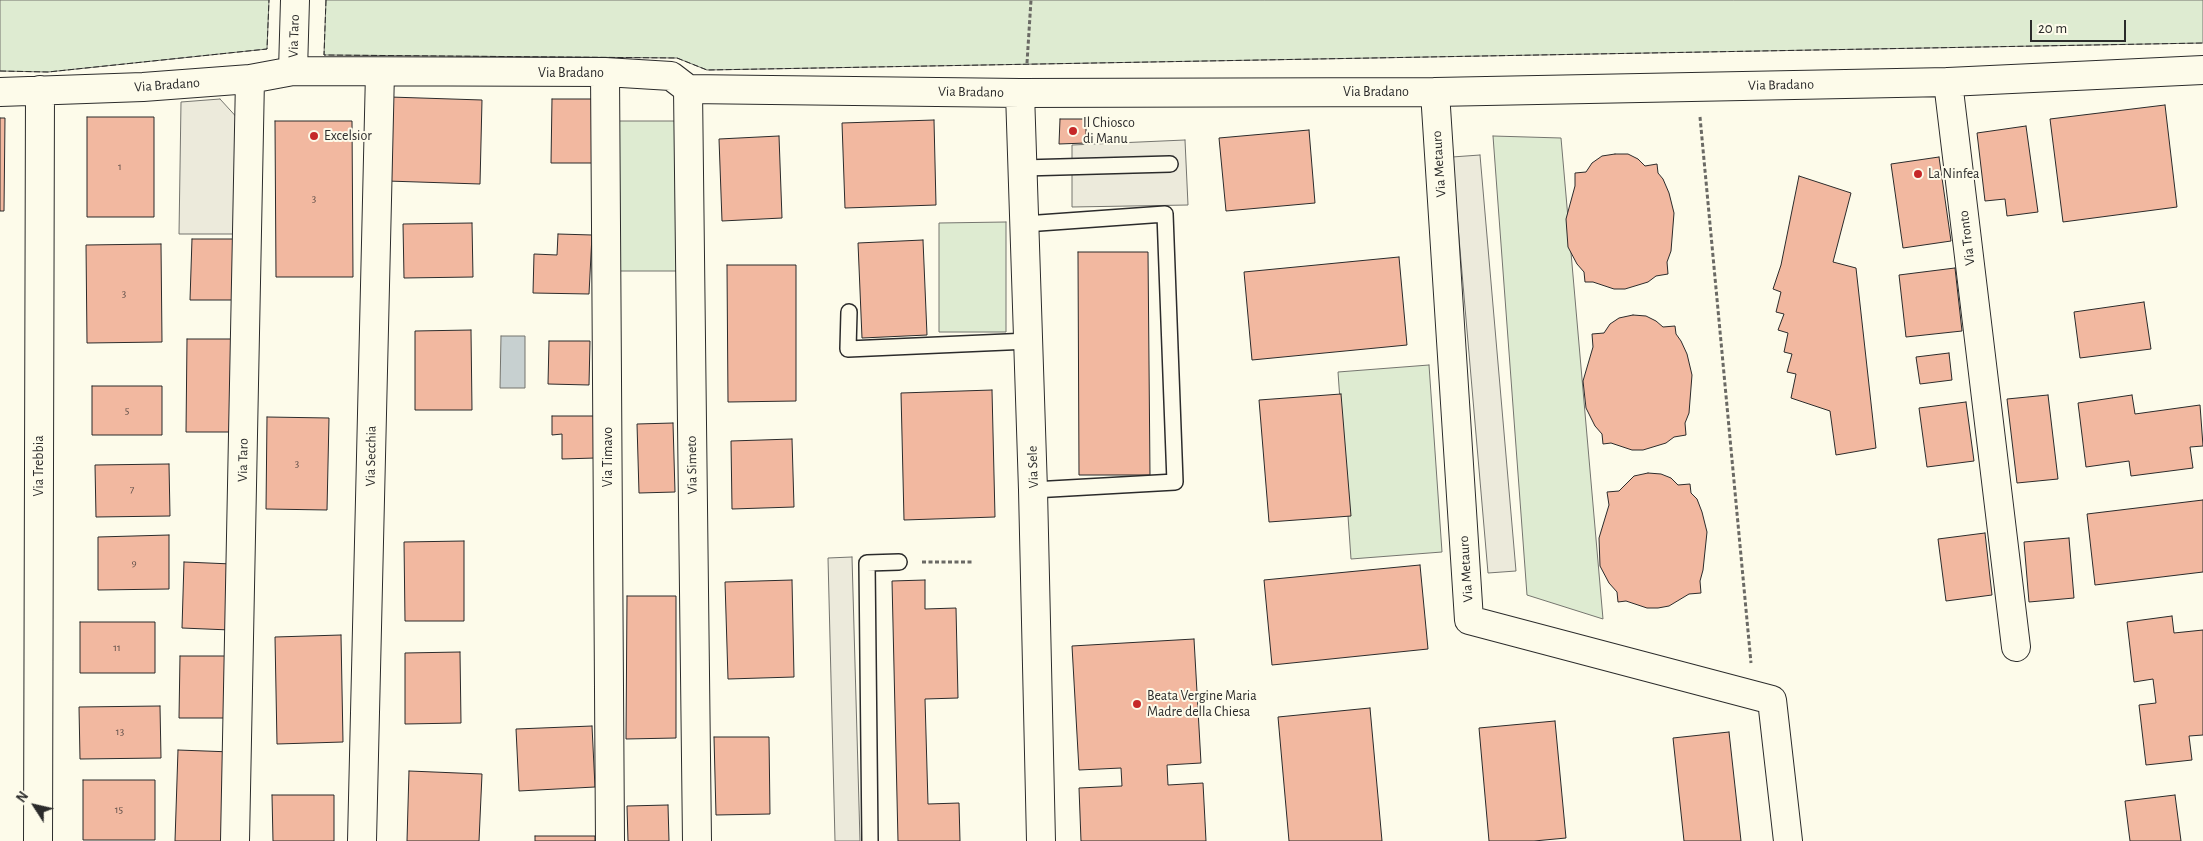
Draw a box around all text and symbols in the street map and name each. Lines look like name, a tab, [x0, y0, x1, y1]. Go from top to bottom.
scale bar	[2033, 10, 2129, 42]
street label: Via Taro	[285, 14, 303, 58]
text: 20 m	[2038, 21, 2067, 36]
street label: Via Bradano	[538, 65, 604, 81]
street label: Via Bradano	[134, 74, 200, 96]
street label: Via Bradano	[1748, 76, 1814, 94]
street label: Via Bradano	[938, 83, 1004, 101]
street label: Via Bradano	[1343, 84, 1409, 100]
place label: Il Chiosco di Manu	[1083, 115, 1135, 148]
marker: Il Chiosco di Manu	[1067, 125, 1079, 137]
place label: Excelsior	[324, 128, 372, 144]
marker: Excelsior	[308, 130, 320, 142]
street label: Via Metauro	[1428, 130, 1450, 198]
house number: 1	[118, 160, 122, 174]
place label: La Ninfea	[1928, 166, 1980, 182]
marker: La Ninfea	[1912, 168, 1924, 180]
house number: 3	[312, 192, 316, 206]
street label: Via Tronto	[1955, 209, 1979, 267]
house number: 3	[122, 287, 126, 301]
house number: 5	[125, 404, 129, 418]
street label: Via Secchia	[362, 425, 380, 487]
street label: Via Timavo	[600, 427, 616, 487]
street label: Via Trebbia	[31, 435, 47, 497]
street label: Via Simeto	[683, 435, 701, 495]
street label: Via Taro	[234, 438, 252, 482]
street label: Via Sele	[1024, 445, 1042, 489]
house number: 3	[295, 457, 299, 471]
house number: 7	[130, 483, 134, 497]
street label: Via Metauro	[1455, 535, 1477, 603]
house number: 9	[131, 556, 137, 570]
house number: 11	[113, 641, 121, 655]
place label: Beata Vergine Maria Madre della Chiesa	[1147, 688, 1257, 720]
marker: Beata Vergine Maria Madre della Chiesa	[1131, 698, 1143, 710]
house number: 13	[116, 725, 124, 739]
north arrow	[10, 781, 60, 831]
text: N	[14, 789, 31, 805]
house number: 15	[115, 803, 123, 817]

